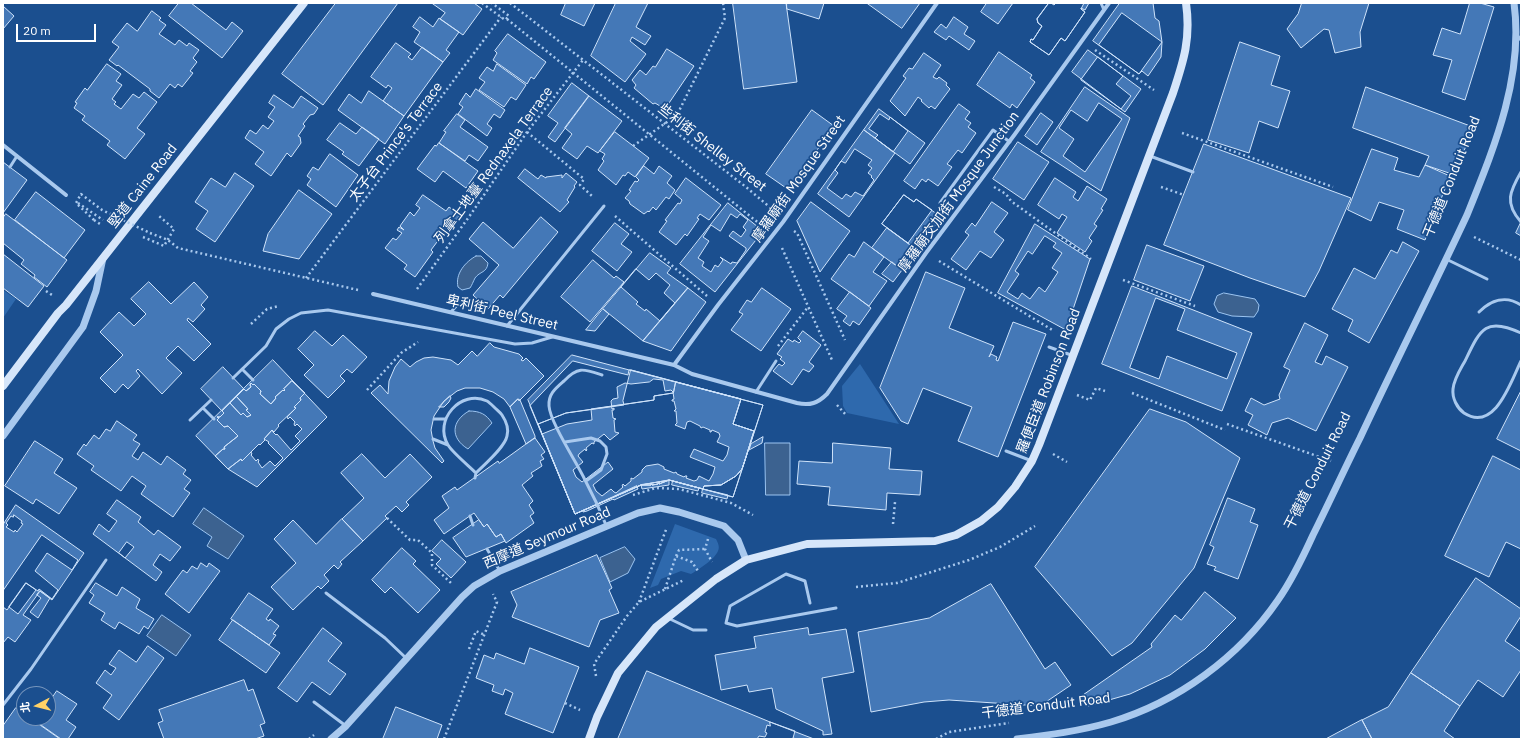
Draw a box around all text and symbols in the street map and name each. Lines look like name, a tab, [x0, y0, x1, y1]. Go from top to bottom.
scale bar	[18, 16, 98, 42]
text: 20 m	[23, 23, 51, 38]
street label: 太子台 Prince's Terrace	[346, 79, 446, 205]
street label: 列拿士地臺 Rednaxela Terrace	[431, 83, 557, 247]
street label: 些利街 Shelley Street	[654, 100, 770, 196]
street label: 摩羅廟交加街 Mosque Junction	[895, 108, 1023, 276]
street label: 摩羅廟街 Mosque Street	[749, 112, 849, 246]
street label: 干德道 Conduit Road	[1420, 114, 1484, 240]
street label: 堅道 Caine Road	[105, 141, 181, 231]
street label: 卑利街 Peel Street	[444, 292, 560, 334]
street label: 羅便臣道 Robinson Road	[1014, 306, 1084, 456]
street label: 干德道 Conduit Road	[1281, 409, 1355, 533]
street label: 西摩道 Seymour Road	[481, 504, 613, 572]
north arrow	[16, 686, 56, 726]
street label: 干德道 Conduit Road	[981, 690, 1111, 722]
text: 北	[17, 701, 33, 714]

